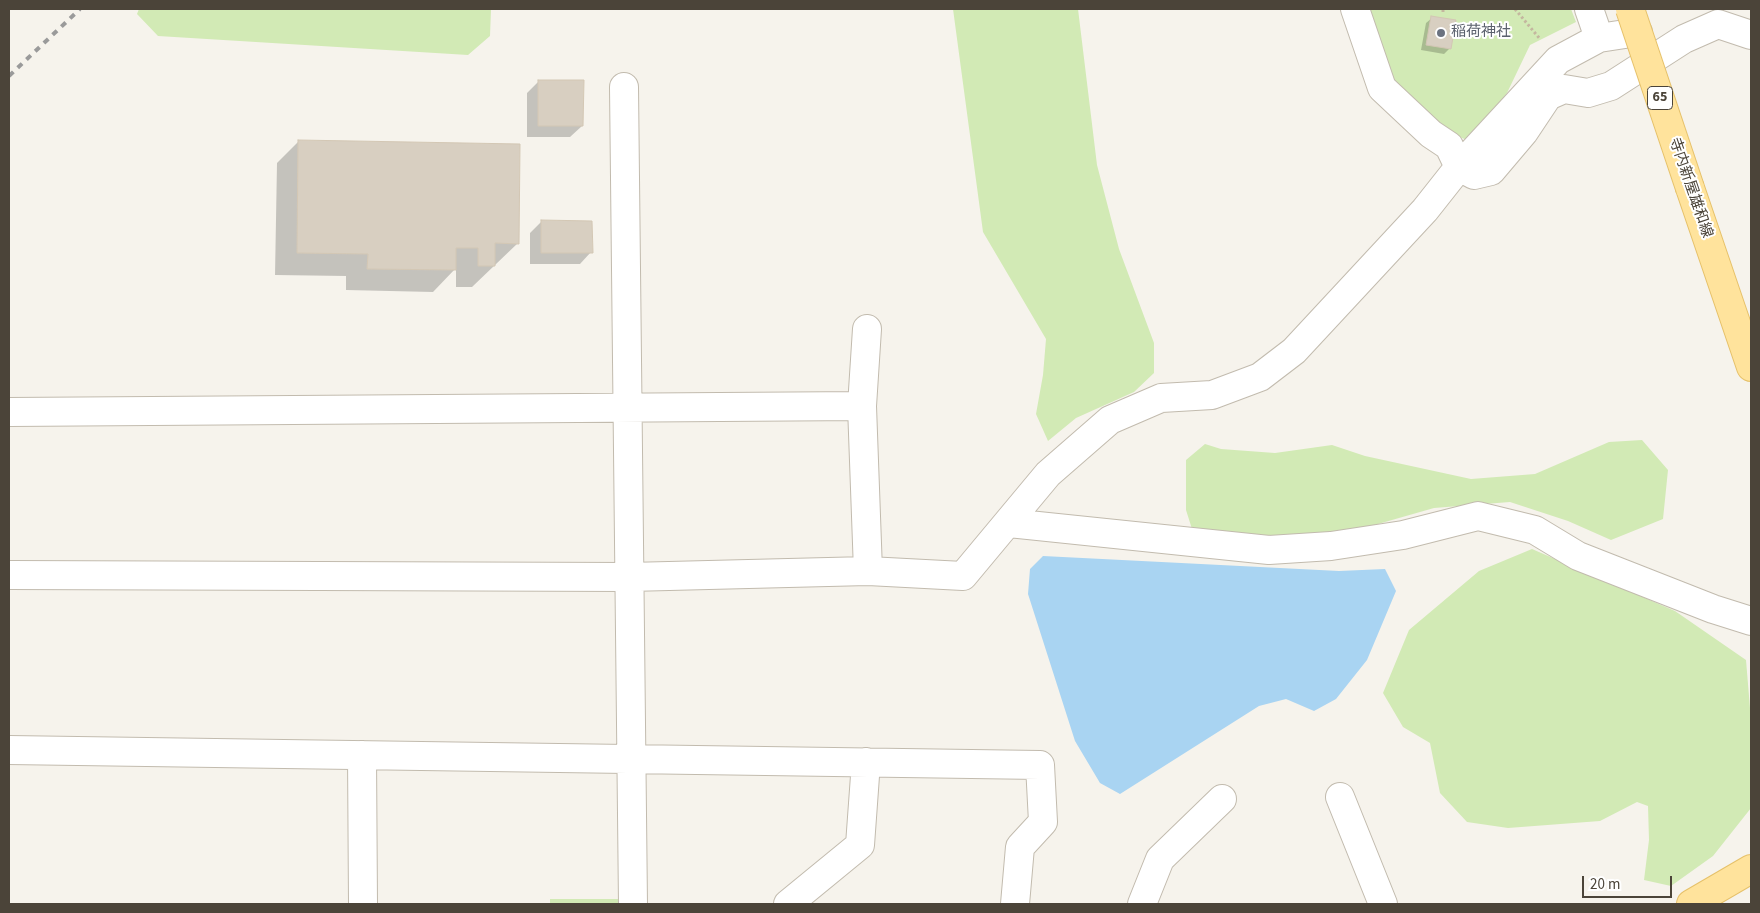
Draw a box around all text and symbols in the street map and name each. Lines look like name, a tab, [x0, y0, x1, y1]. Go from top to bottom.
place label: 稲荷神社	[1451, 24, 1511, 42]
marker: 稲荷神社	[1435, 27, 1447, 39]
road number: 65	[1648, 86, 1672, 110]
street label: 寺内新屋雄和線	[1664, 135, 1716, 241]
scale bar	[1585, 866, 1675, 898]
text: 20 m	[1590, 874, 1620, 895]

